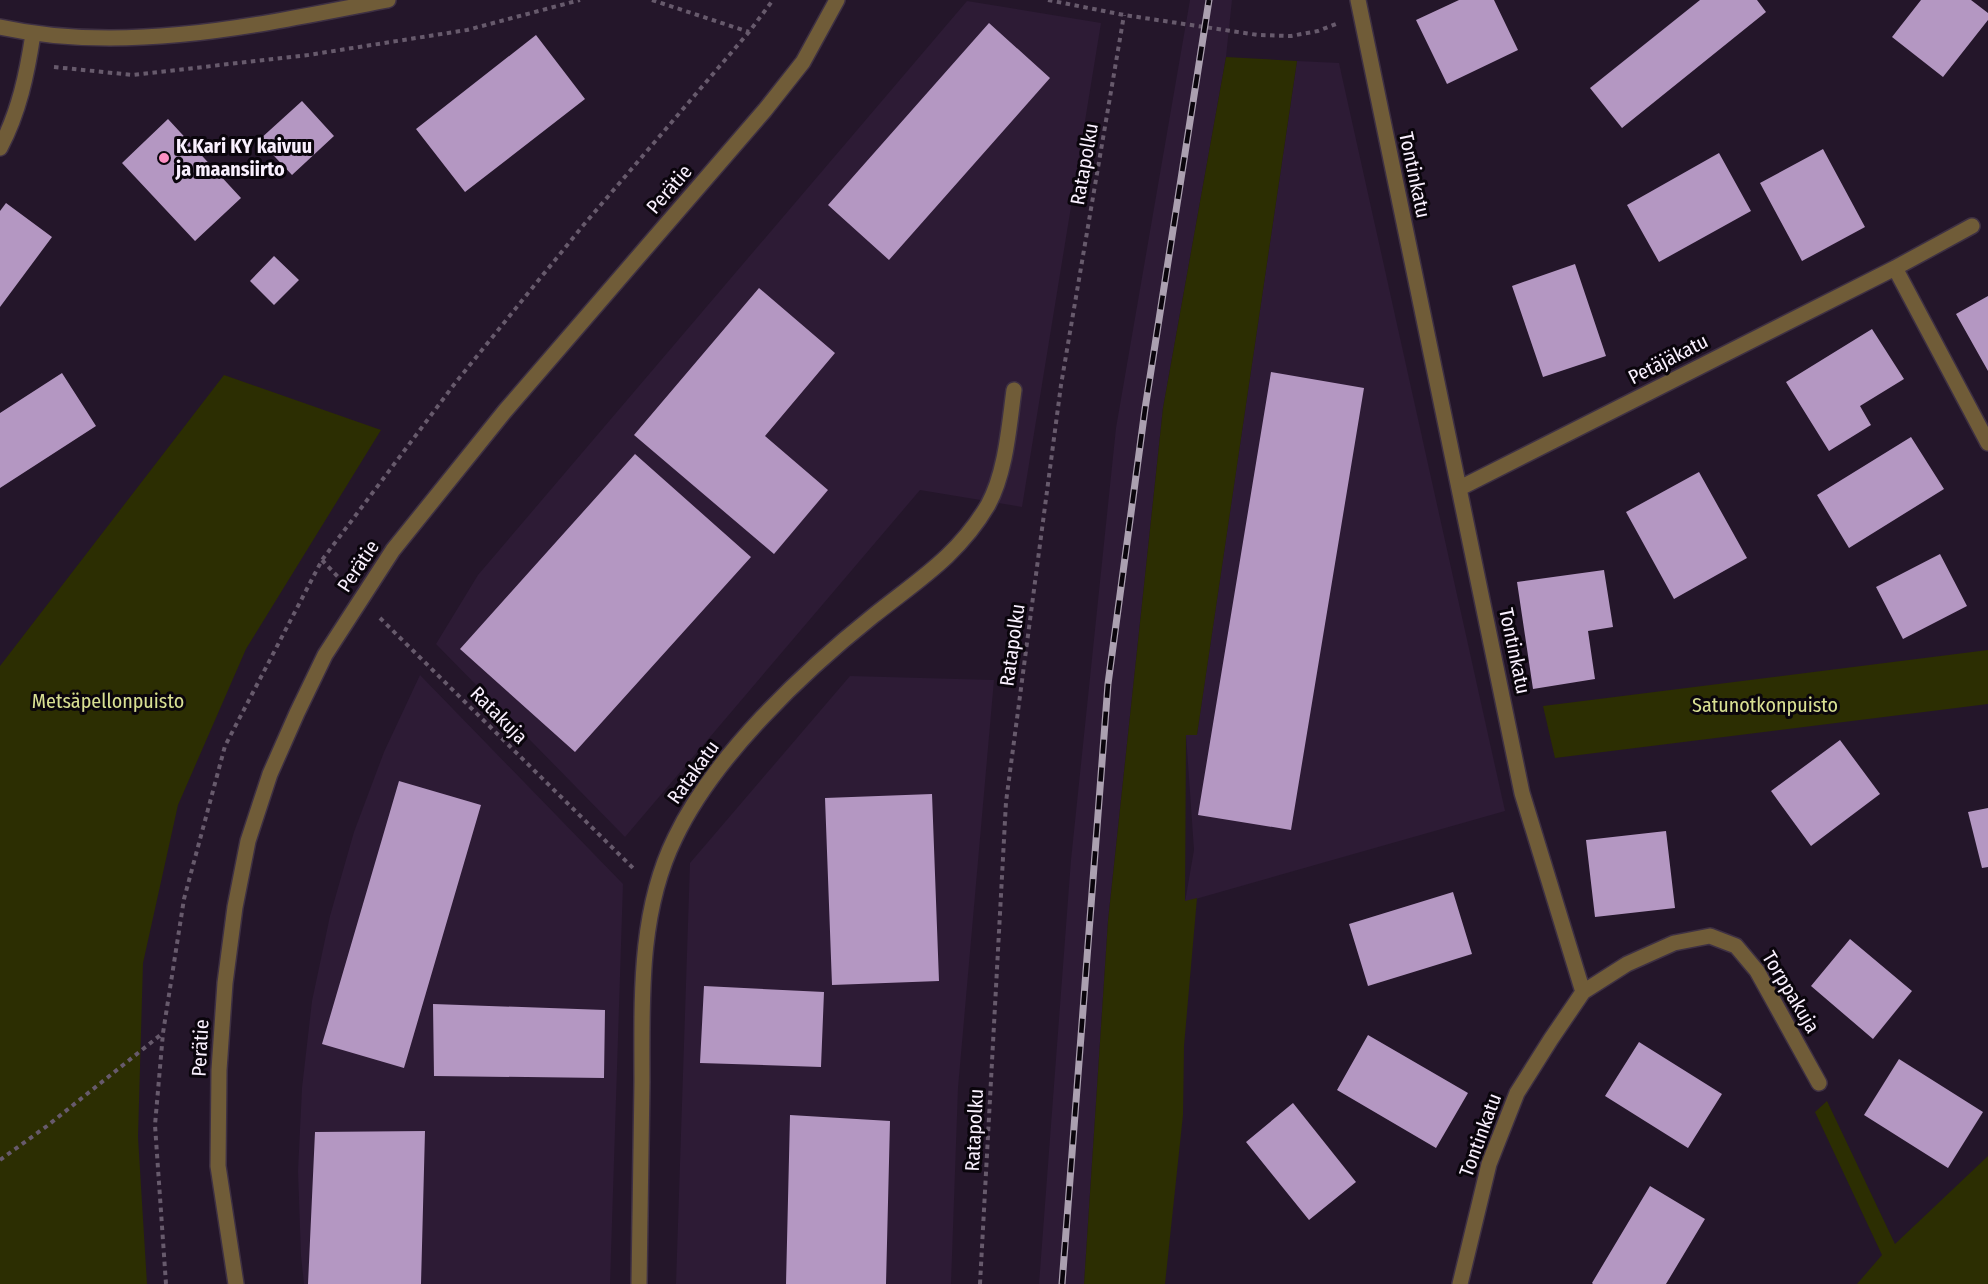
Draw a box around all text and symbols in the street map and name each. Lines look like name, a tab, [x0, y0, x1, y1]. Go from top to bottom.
street label: Ratapolku	[1065, 121, 1103, 207]
street label: Tontinkatu	[1394, 130, 1436, 220]
place label: K.Kari KY kaivuu ja maansiirto	[175, 134, 312, 181]
marker: K.Kari KY kaivuu ja maansiirto	[157, 151, 171, 165]
street label: Perätie	[641, 159, 697, 219]
street label: Petäjäkatu	[1624, 329, 1712, 389]
street label: Perätie	[332, 536, 384, 596]
street label: Ratapolku	[994, 602, 1030, 688]
street label: Tontinkatu	[1494, 606, 1536, 696]
street label: Ratakuja	[465, 681, 533, 749]
park label: Metsäpellonpuisto	[32, 689, 184, 713]
park label: Satunotkonpuisto	[1692, 693, 1838, 717]
street label: Ratakatu	[662, 736, 724, 808]
street label: Torppakuja	[1757, 947, 1825, 1037]
street label: Perätie	[187, 1019, 213, 1077]
street label: Ratapolku	[960, 1088, 988, 1172]
street label: Tontinkatu	[1454, 1090, 1506, 1180]

